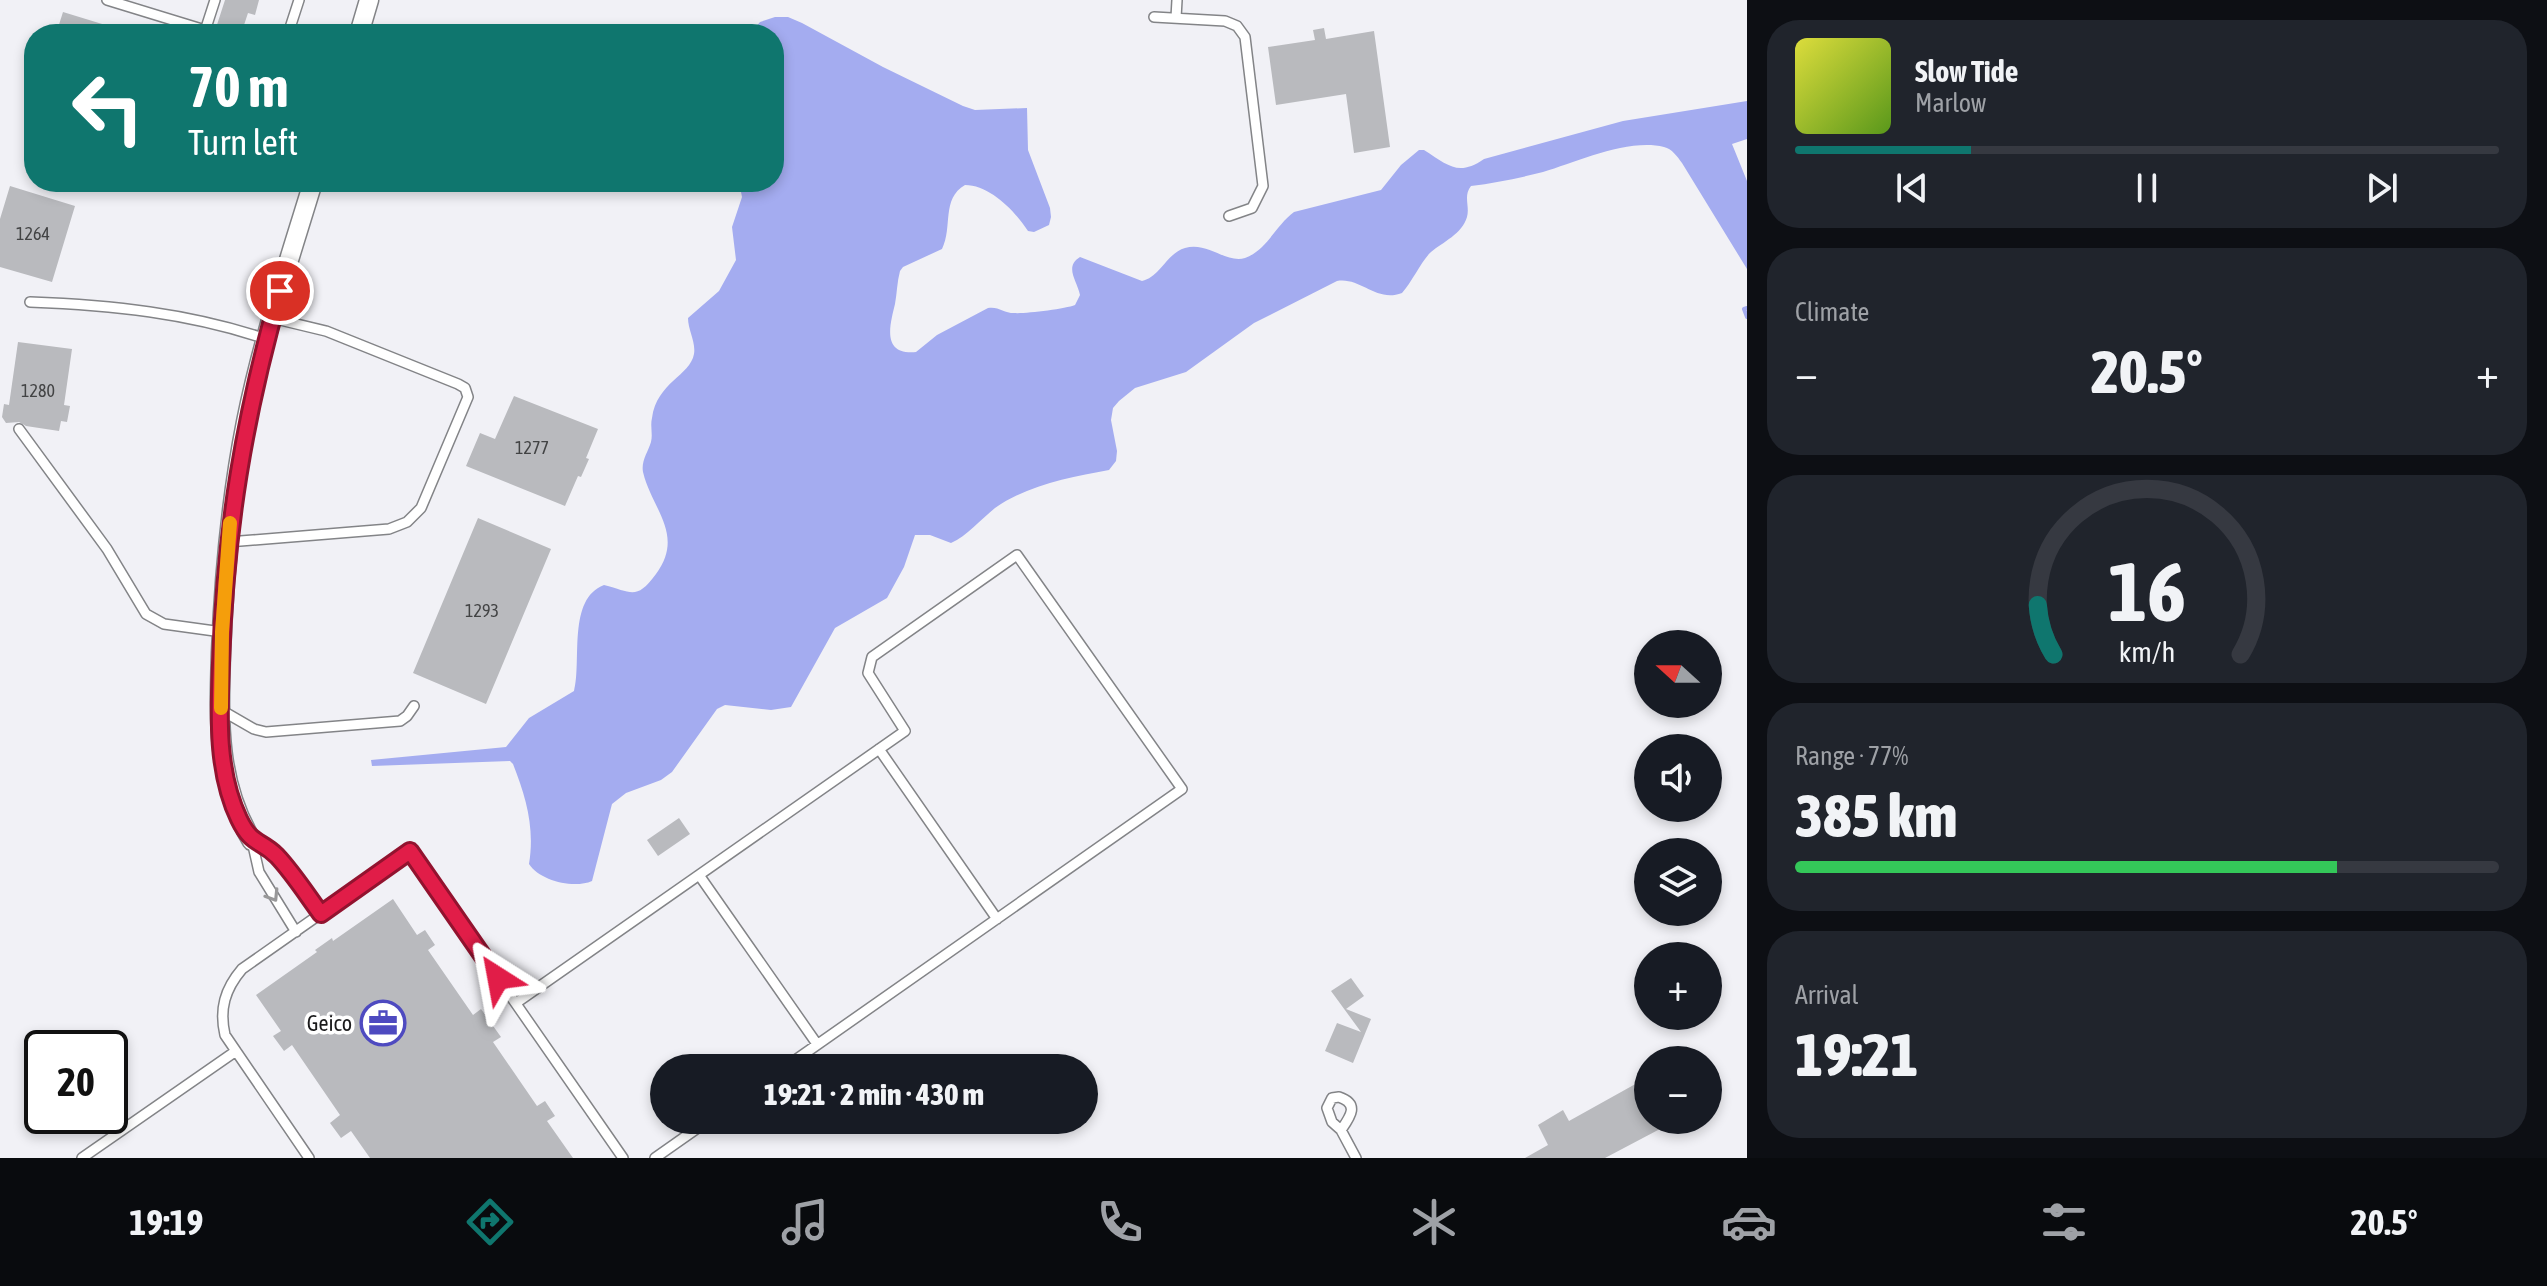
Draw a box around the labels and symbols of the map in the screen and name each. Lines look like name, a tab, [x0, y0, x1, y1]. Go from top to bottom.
house number: 1264	[16, 223, 50, 244]
pin	[246, 257, 314, 325]
house number: 1280	[21, 380, 55, 401]
house number: 1277	[515, 437, 549, 458]
house number: 1293	[465, 600, 499, 621]
north arrow	[1634, 630, 1722, 718]
one-way arrow	[264, 887, 279, 902]
position arrow	[456, 936, 540, 1020]
office icon: Geico	[359, 999, 407, 1047]
place label: Geico	[307, 1010, 352, 1036]
speed limit sign: 20	[24, 1030, 128, 1134]

